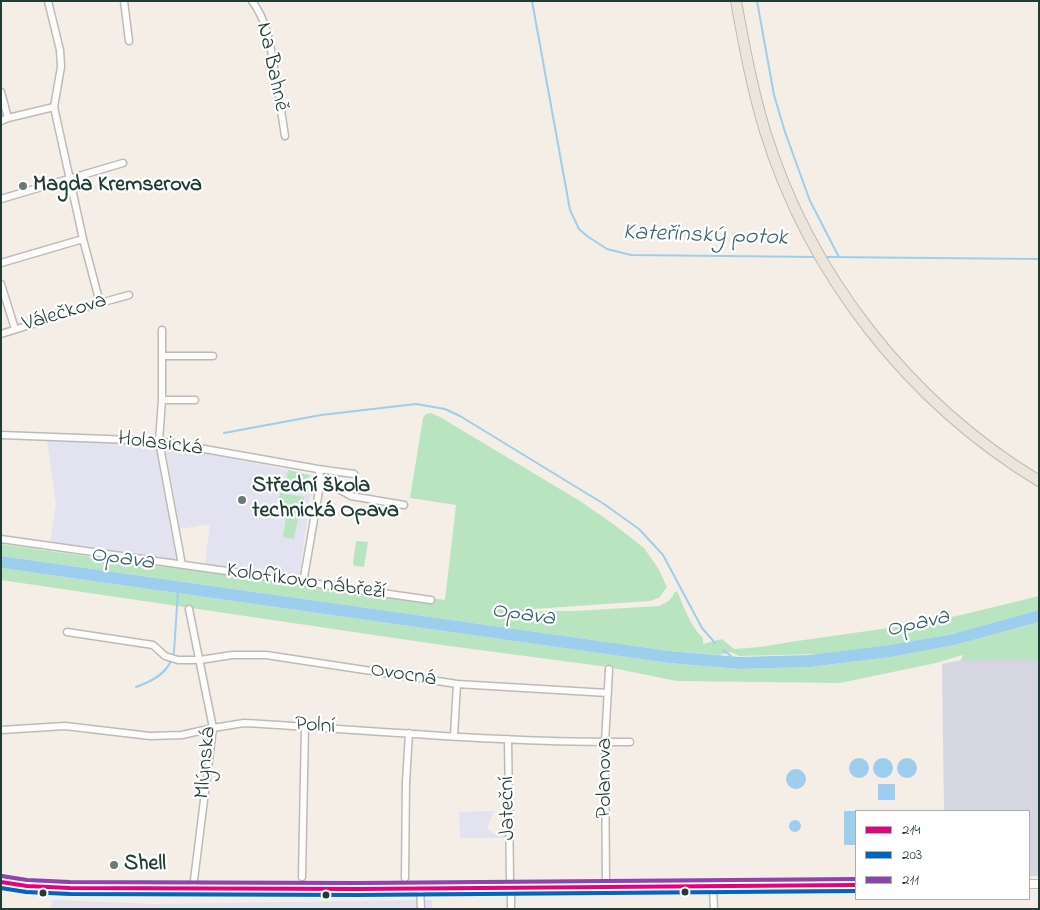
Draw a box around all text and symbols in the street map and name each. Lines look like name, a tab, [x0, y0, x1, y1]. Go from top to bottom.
street label: Na Bahně	[249, 20, 293, 114]
place label: Magda Kremserova	[33, 173, 202, 199]
marker: Magda Kremserova	[17, 180, 29, 192]
water label: Kateřinský potok	[622, 220, 788, 254]
street label: Válečkova	[20, 289, 110, 339]
street label: Holasická	[116, 427, 204, 463]
place label: Střední škola technická Opava	[252, 474, 399, 526]
marker: Střední škola technická Opava	[236, 494, 248, 506]
water label: Opava	[88, 541, 156, 579]
street label: Kolofíkovo nábřeží	[225, 559, 387, 607]
water label: Opava	[489, 597, 557, 635]
water label: Opava	[884, 604, 952, 646]
street label: Ovocná	[368, 658, 438, 694]
street label: Polní	[294, 712, 336, 742]
street label: Mlýnská	[191, 726, 223, 800]
street label: Polanova	[593, 738, 619, 818]
street label: Jateční	[495, 776, 523, 840]
legend	[855, 810, 1030, 900]
text: 214	[902, 819, 920, 841]
text: 203	[902, 844, 922, 866]
place label: Shell	[124, 852, 166, 878]
marker: Shell	[108, 859, 120, 871]
text: 211	[902, 869, 919, 891]
unlabelled marker	[680, 887, 690, 897]
unlabelled marker	[38, 888, 48, 898]
unlabelled marker	[321, 890, 331, 900]

